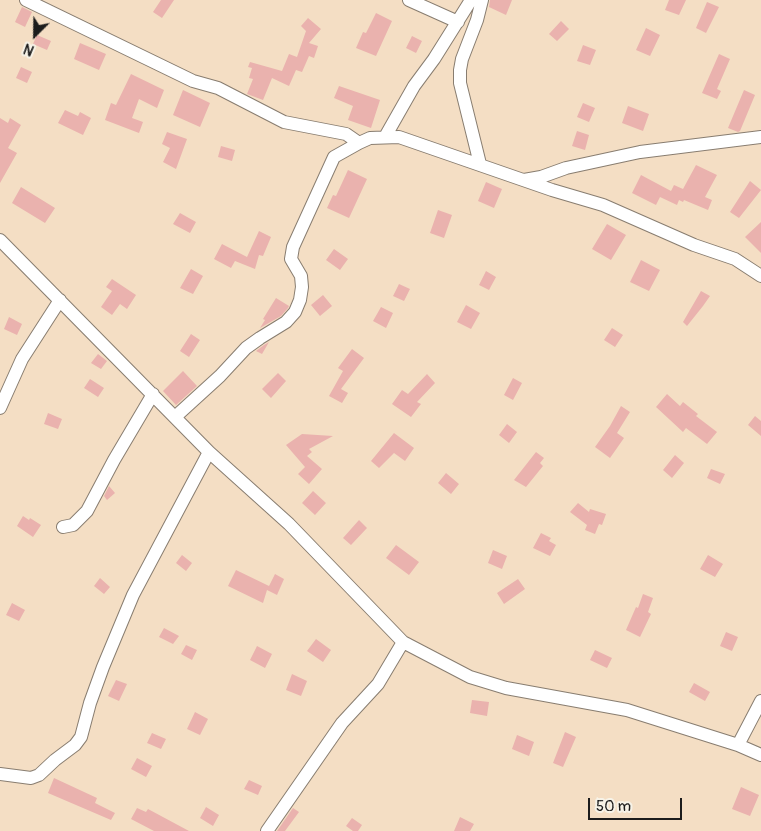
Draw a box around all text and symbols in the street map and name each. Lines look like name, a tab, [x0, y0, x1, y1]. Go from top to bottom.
north arrow	[10, 10, 60, 60]
text: N	[21, 40, 37, 59]
scale bar	[591, 788, 685, 820]
text: 50 m	[596, 797, 631, 816]

